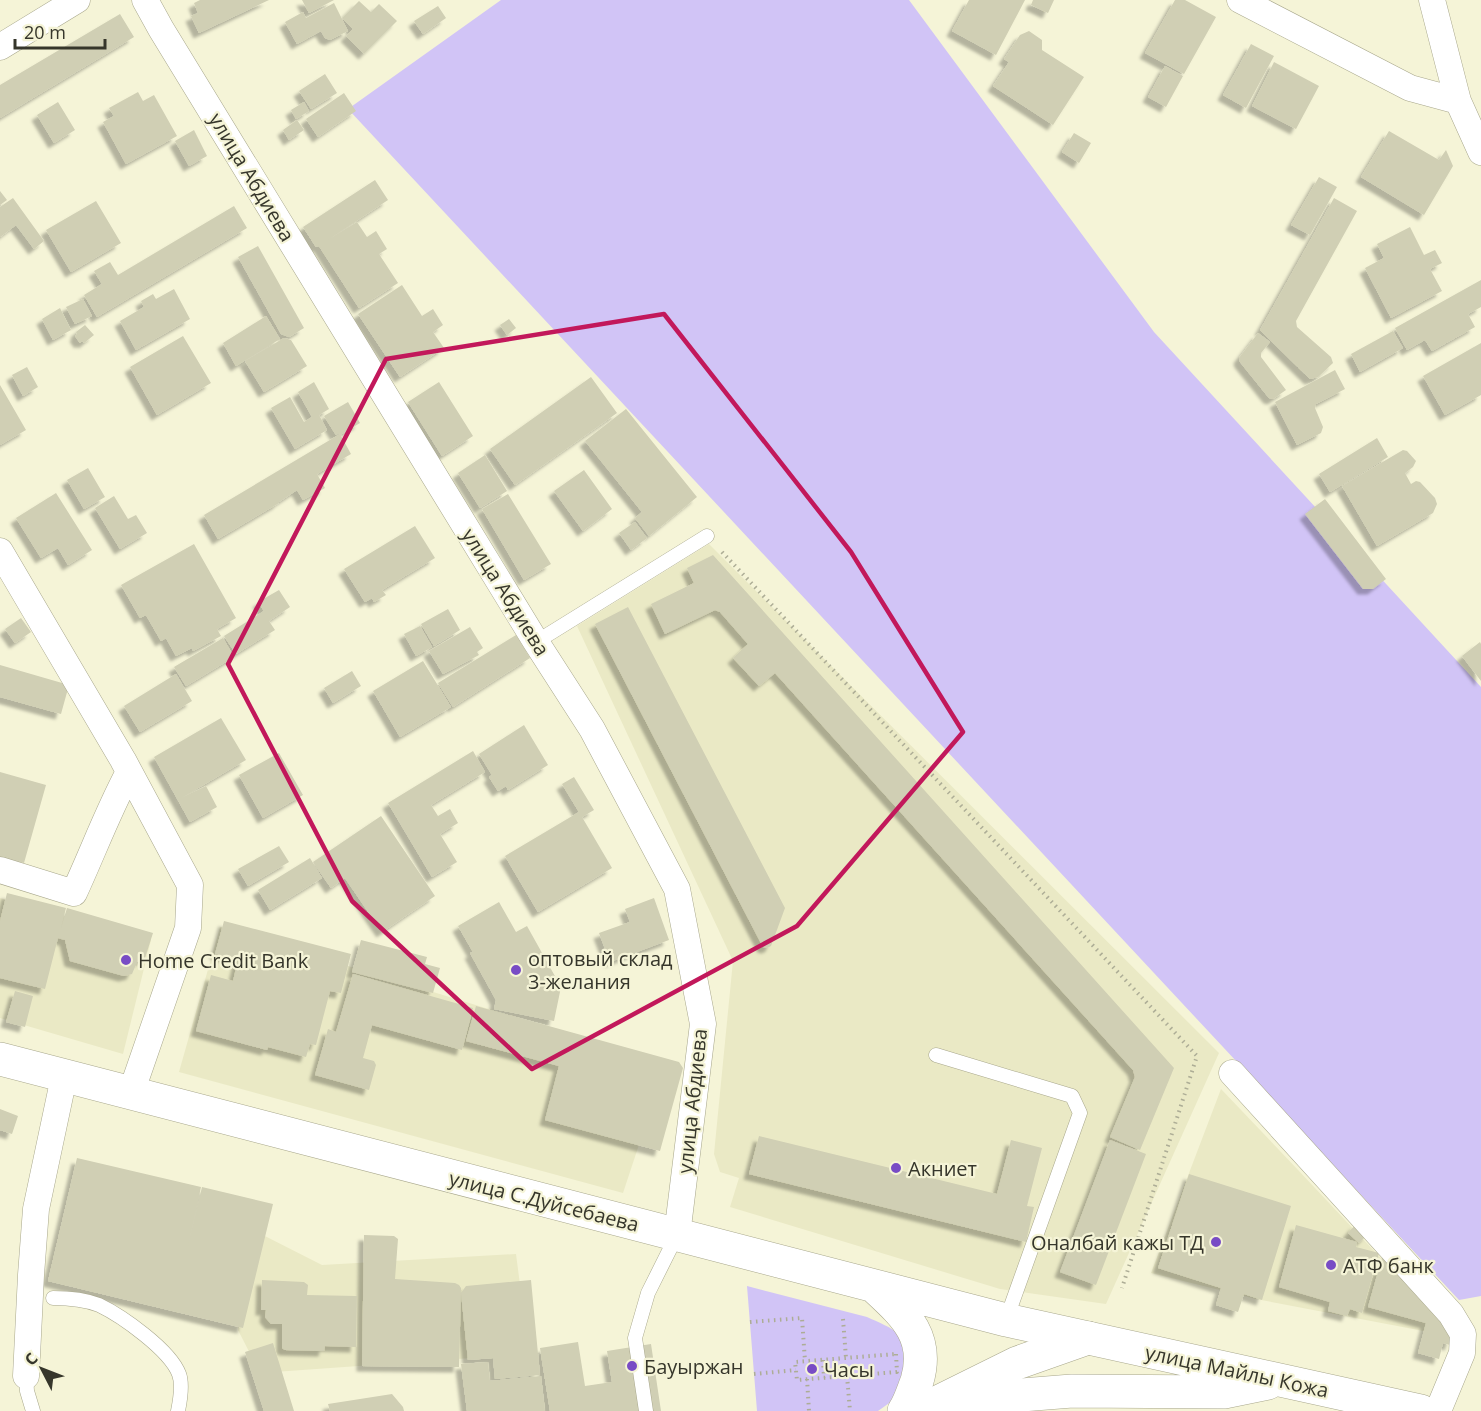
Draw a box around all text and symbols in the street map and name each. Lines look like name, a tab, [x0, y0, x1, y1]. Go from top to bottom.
scale bar	[15, 12, 105, 50]
text: 20 m	[24, 20, 66, 44]
street label: улица Абдиева	[203, 108, 301, 246]
street label: улица Абдиева	[456, 523, 556, 661]
place label: оптовый склад 3-желания	[528, 945, 673, 995]
place label: Home Credit Bank	[138, 947, 309, 974]
marker: Home Credit Bank	[119, 953, 133, 967]
marker: оптовый склад 3-желания	[509, 963, 523, 977]
street label: улица Абдиева	[671, 1027, 713, 1175]
place label: Акниет	[908, 1155, 977, 1182]
marker: Акниет	[889, 1161, 903, 1175]
street label: улица С.Дуйсебаева	[446, 1164, 642, 1238]
place label: Оналбай кажы ТД	[1031, 1229, 1204, 1256]
marker: Оналбай кажы ТД	[1209, 1235, 1223, 1249]
place label: АТФ банк	[1343, 1252, 1434, 1279]
marker: АТФ банк	[1324, 1258, 1338, 1272]
street label: улица Майлы Кожа	[1143, 1338, 1331, 1404]
north arrow	[12, 1339, 72, 1399]
text: С	[19, 1348, 42, 1370]
place label: Бауыржан	[644, 1353, 743, 1380]
place label: Часы	[824, 1356, 874, 1383]
marker: Бауыржан	[625, 1359, 639, 1373]
marker: Часы	[805, 1362, 819, 1376]

